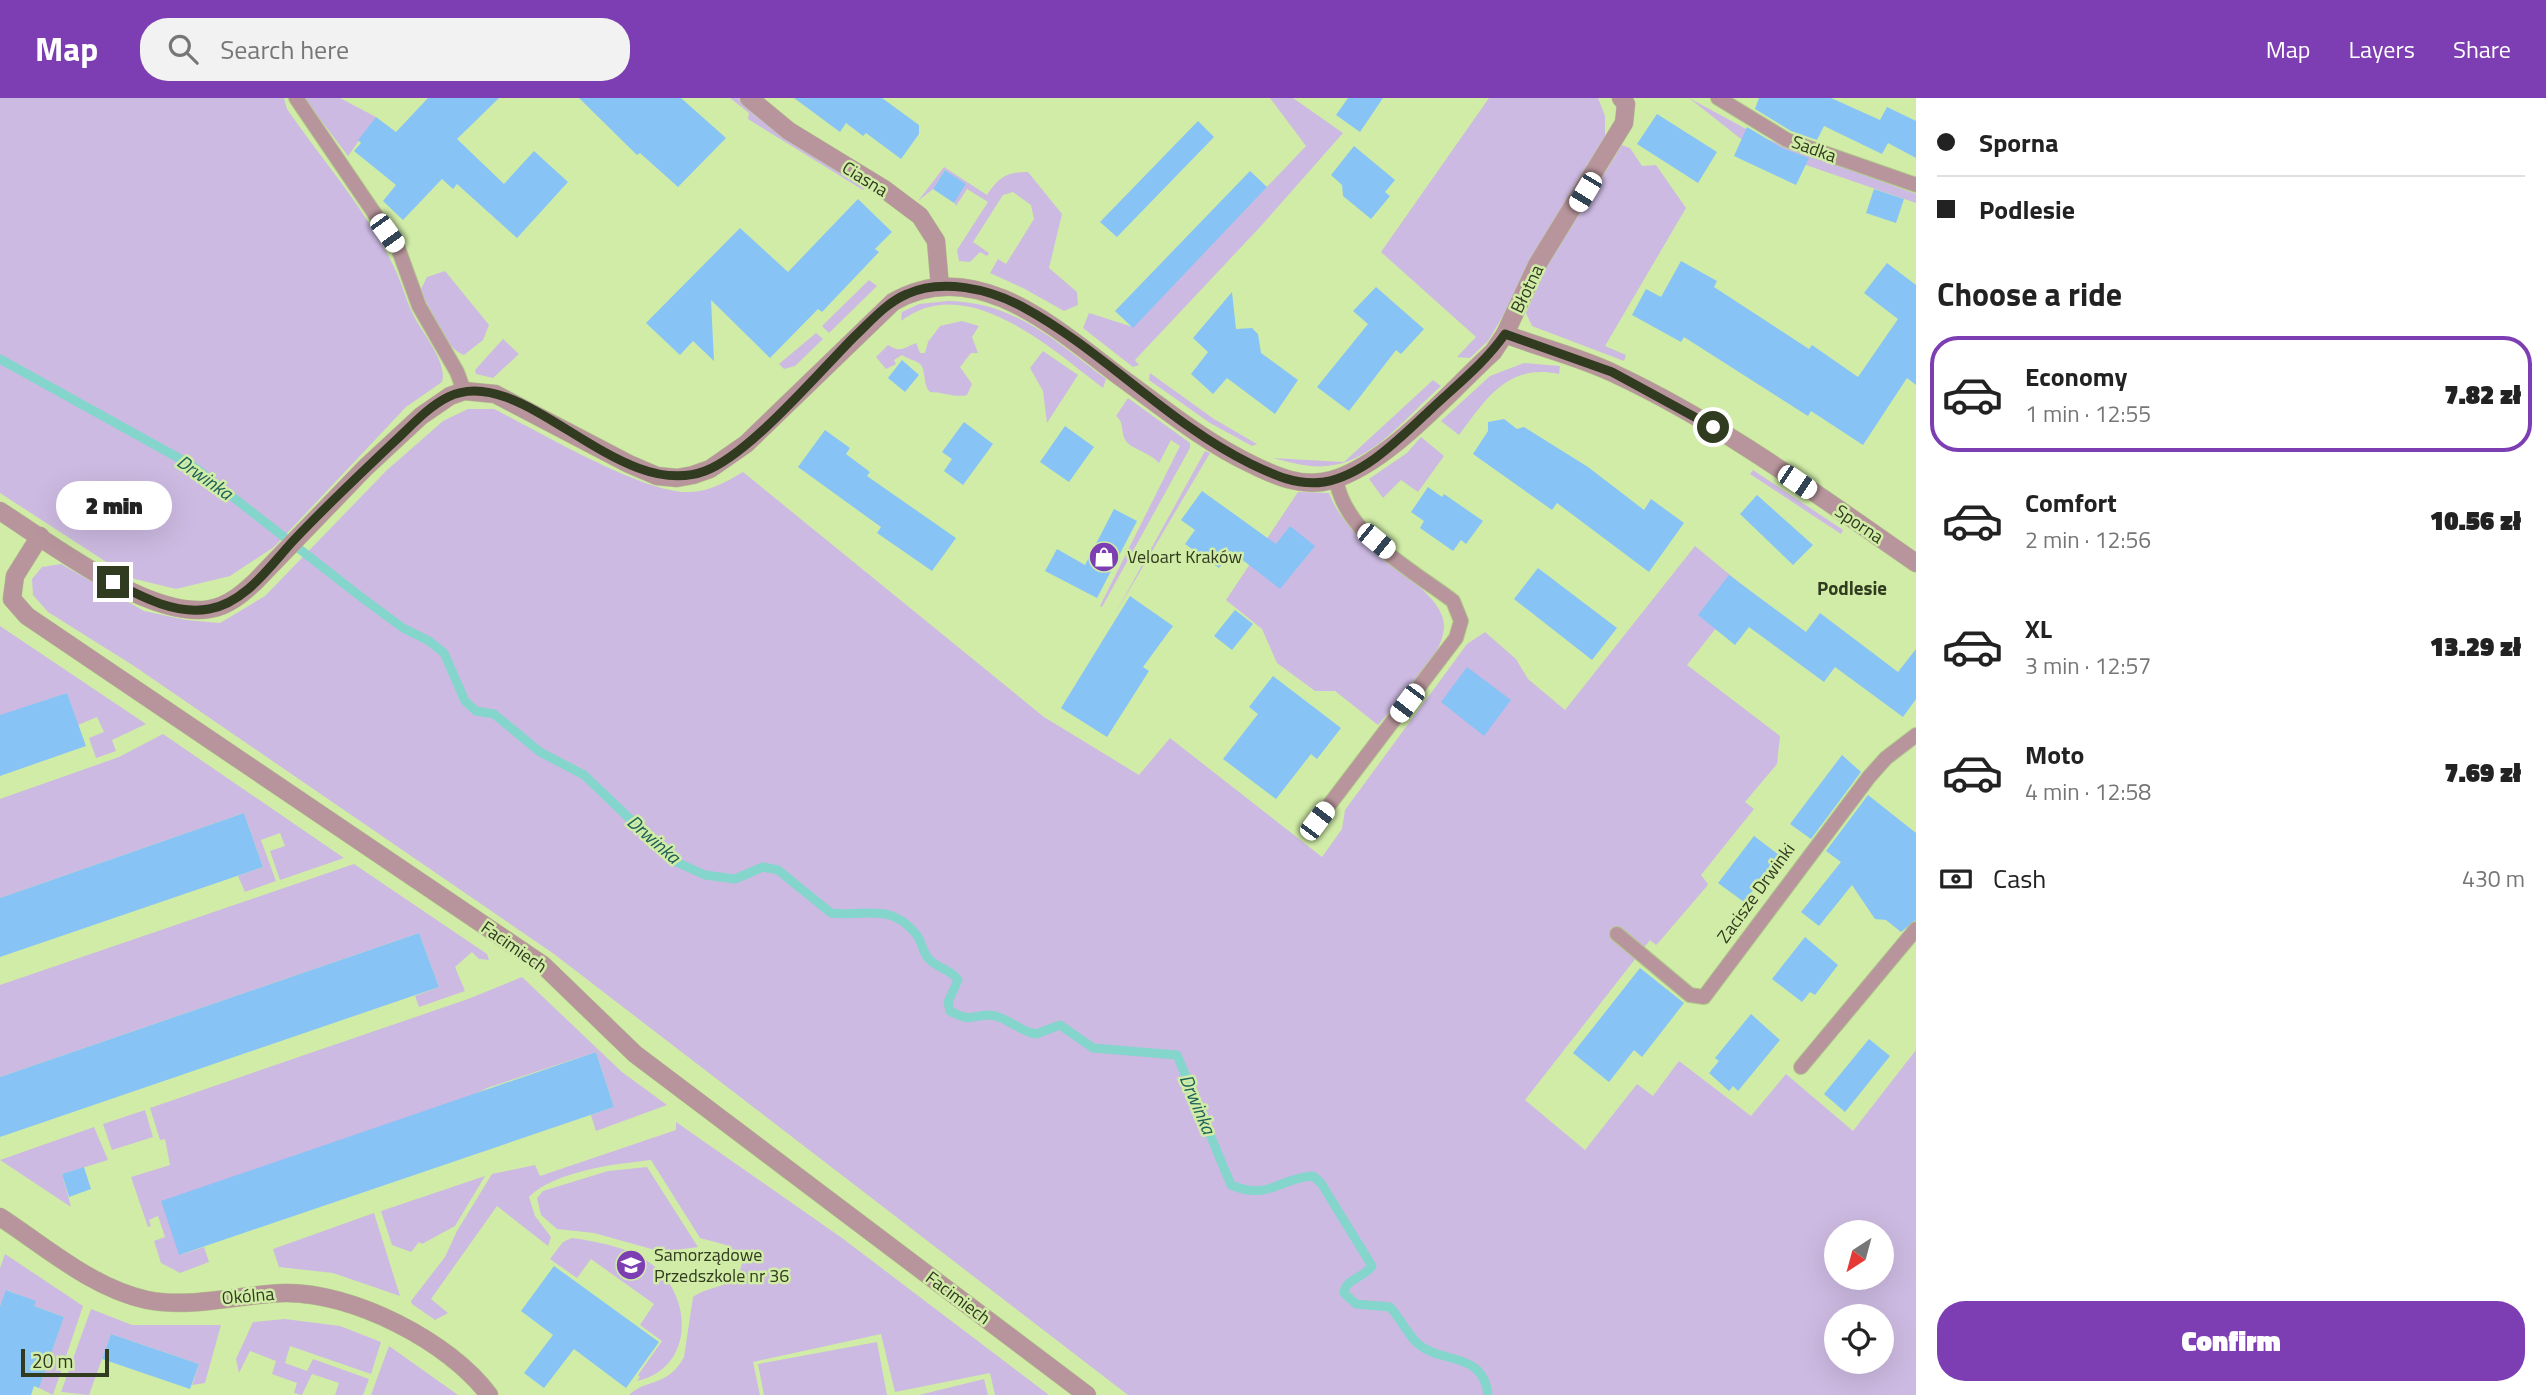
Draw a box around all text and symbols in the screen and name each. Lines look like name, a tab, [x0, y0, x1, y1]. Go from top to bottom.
search box	[140, 18, 630, 81]
text: Map	[35, 24, 98, 74]
icon: search	[164, 30, 202, 68]
text: Search here	[220, 30, 349, 69]
text: Map	[2266, 31, 2311, 67]
text: Layers	[2349, 31, 2415, 67]
text: Share	[2453, 31, 2511, 67]
text: Sporna	[1979, 123, 2058, 162]
street label: Sadka	[1788, 128, 1840, 169]
street label: Ciasna	[837, 154, 894, 203]
car	[1566, 169, 1605, 215]
text: Podlesie	[1979, 190, 2075, 229]
car	[367, 210, 408, 256]
street label: Błotna	[1503, 260, 1550, 318]
text: Choose a ride	[1937, 270, 2122, 318]
text: Economy	[2025, 357, 2127, 396]
icon: car	[1941, 363, 2004, 426]
text: 7.82 zł	[2444, 375, 2521, 414]
text: 1 min · 12:55	[2025, 396, 2151, 431]
route start	[1697, 411, 1729, 443]
water label: Drwinka	[171, 447, 240, 507]
car	[1774, 462, 1821, 502]
callout: 2 min	[55, 480, 171, 530]
text: Comfort	[2025, 483, 2117, 522]
text: 2 min	[85, 488, 143, 523]
icon: car	[1941, 489, 2004, 552]
street label: Sporna	[1829, 497, 1889, 550]
text: 10.56 zł	[2430, 501, 2521, 540]
car	[1354, 520, 1399, 562]
text: 2 min · 12:56	[2025, 522, 2151, 557]
shop icon: Veloart Kraków	[1087, 540, 1121, 574]
place label: Veloart Kraków	[1127, 543, 1242, 570]
route end	[97, 566, 129, 598]
district label: Podlesie	[1817, 573, 1887, 602]
text: XL	[2025, 609, 2052, 648]
icon: car	[1941, 615, 2004, 678]
text: 13.29 zł	[2430, 627, 2521, 666]
text: 3 min · 12:57	[2025, 648, 2151, 683]
car	[1386, 680, 1429, 726]
text: Moto	[2025, 735, 2084, 774]
icon: car	[1941, 741, 2004, 804]
text: 7.69 zł	[2444, 753, 2521, 792]
text: 4 min · 12:58	[2025, 774, 2151, 809]
car	[1296, 798, 1339, 844]
water label: Drwinka	[621, 807, 689, 871]
street label: Zacisze Drwinki	[1710, 837, 1801, 948]
text: Cash	[1993, 859, 2046, 898]
icon: cash	[1937, 860, 1975, 898]
text: 430 m	[2462, 861, 2525, 896]
street label: Facimiech	[476, 914, 553, 979]
water label: Drwinka	[1173, 1069, 1225, 1140]
north arrow	[1824, 1220, 1894, 1290]
map controls	[1824, 1220, 1894, 1374]
place label: Samorządowe Przedszkole nr 36	[654, 1241, 789, 1289]
school or university icon: Samorządowe Przedszkole nr 36	[614, 1248, 648, 1282]
street label: Facimiech	[920, 1264, 996, 1331]
street label: Okólna	[221, 1280, 275, 1311]
button: Confirm	[1937, 1301, 2525, 1381]
button: locate	[1824, 1304, 1894, 1374]
scale bar	[21, 1346, 108, 1378]
text: 20 m	[32, 1346, 73, 1375]

